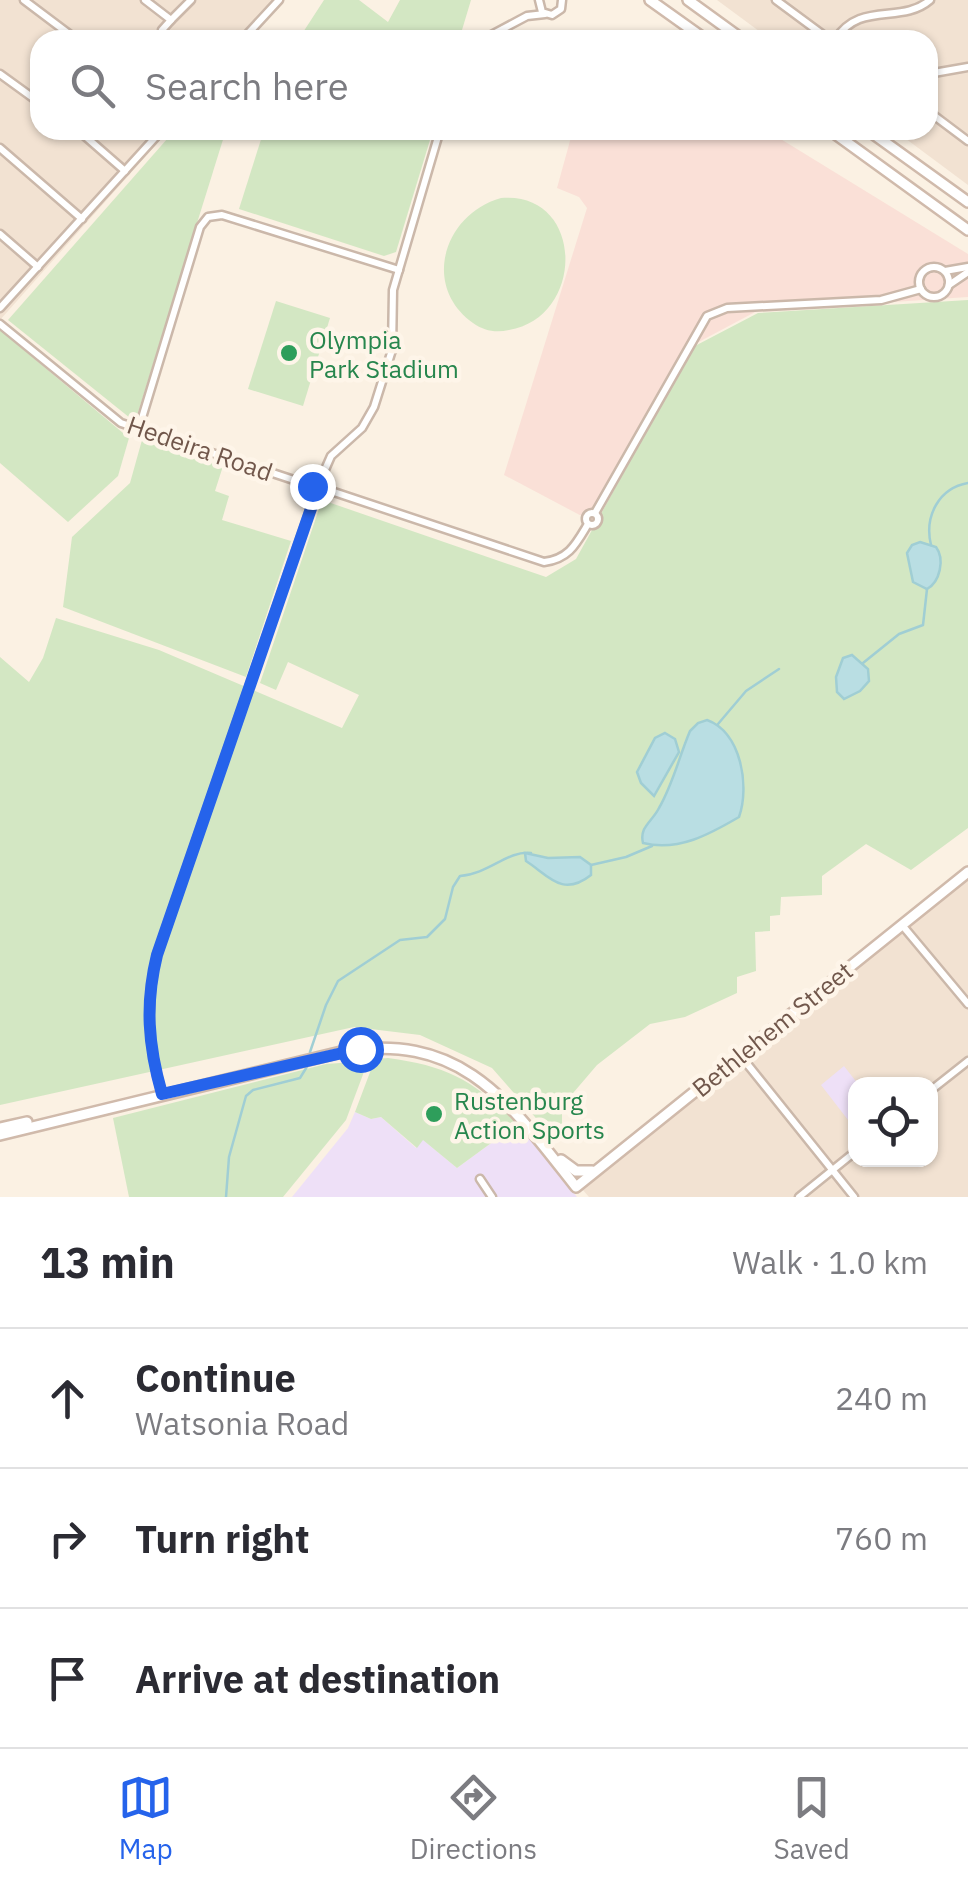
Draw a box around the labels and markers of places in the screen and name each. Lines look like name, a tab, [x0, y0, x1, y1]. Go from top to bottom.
place label: Olympia Park Stadium	[309, 323, 459, 385]
marker: Olympia Park Stadium	[278, 342, 300, 364]
place label: Rustenburg Action Sports	[454, 1084, 605, 1146]
marker: Rustenburg Action Sports	[423, 1103, 445, 1125]

